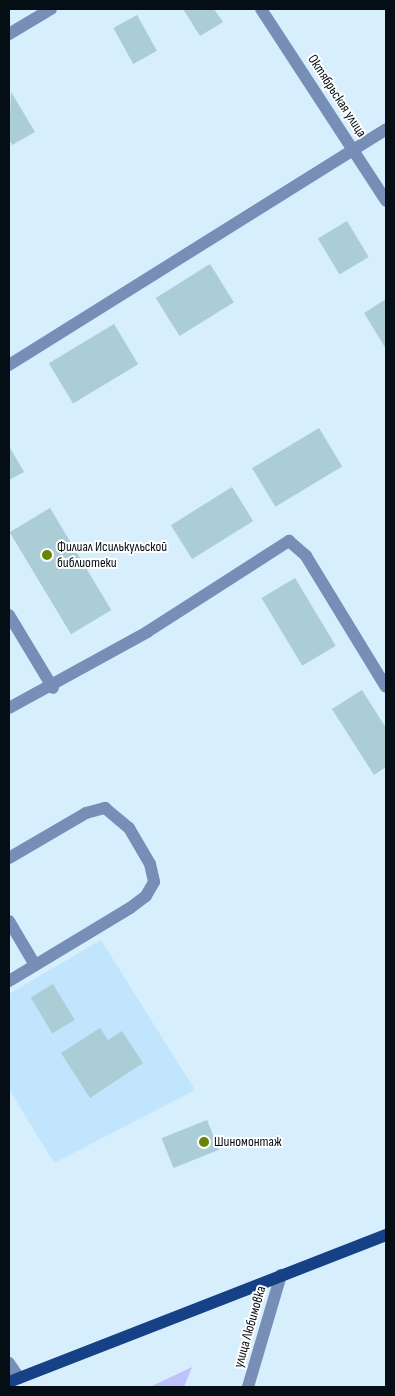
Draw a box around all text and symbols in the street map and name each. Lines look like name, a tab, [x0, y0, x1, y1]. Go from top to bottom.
street label: Октябрьская улица	[304, 52, 370, 140]
place label: Филиал Исилькульской библиотеки	[57, 539, 167, 572]
marker: Филиал Исилькульской библиотеки	[41, 549, 53, 561]
place label: Шиномонтаж	[214, 1134, 282, 1150]
marker: Шиномонтаж	[198, 1136, 210, 1148]
street label: улица Любимовка	[230, 1284, 270, 1370]

